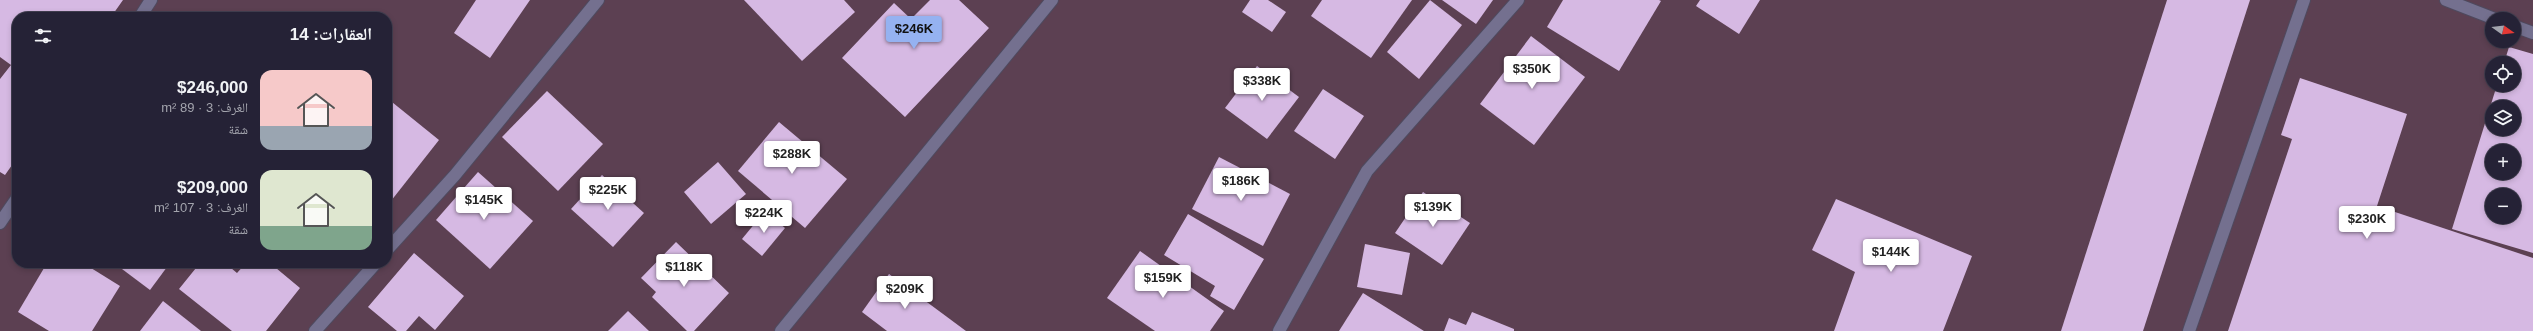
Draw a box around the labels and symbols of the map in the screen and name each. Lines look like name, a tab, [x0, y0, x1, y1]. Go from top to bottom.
north arrow	[2485, 12, 2521, 48]
pin: $246K	[886, 16, 942, 50]
pin: $350K	[1504, 56, 1560, 90]
pin: $338K	[1234, 68, 1290, 102]
pin: $288K	[764, 141, 820, 175]
pin: $186K	[1213, 168, 1269, 202]
pin: $225K	[580, 177, 636, 211]
pin: $145K	[456, 187, 512, 221]
pin: $139K	[1405, 194, 1461, 228]
pin: $224K	[736, 200, 792, 234]
pin: $230K	[2339, 206, 2395, 240]
pin: $144K	[1863, 239, 1919, 273]
pin: $118K	[656, 254, 712, 288]
pin: $159K	[1135, 265, 1191, 299]
pin: $209K	[877, 276, 933, 310]

